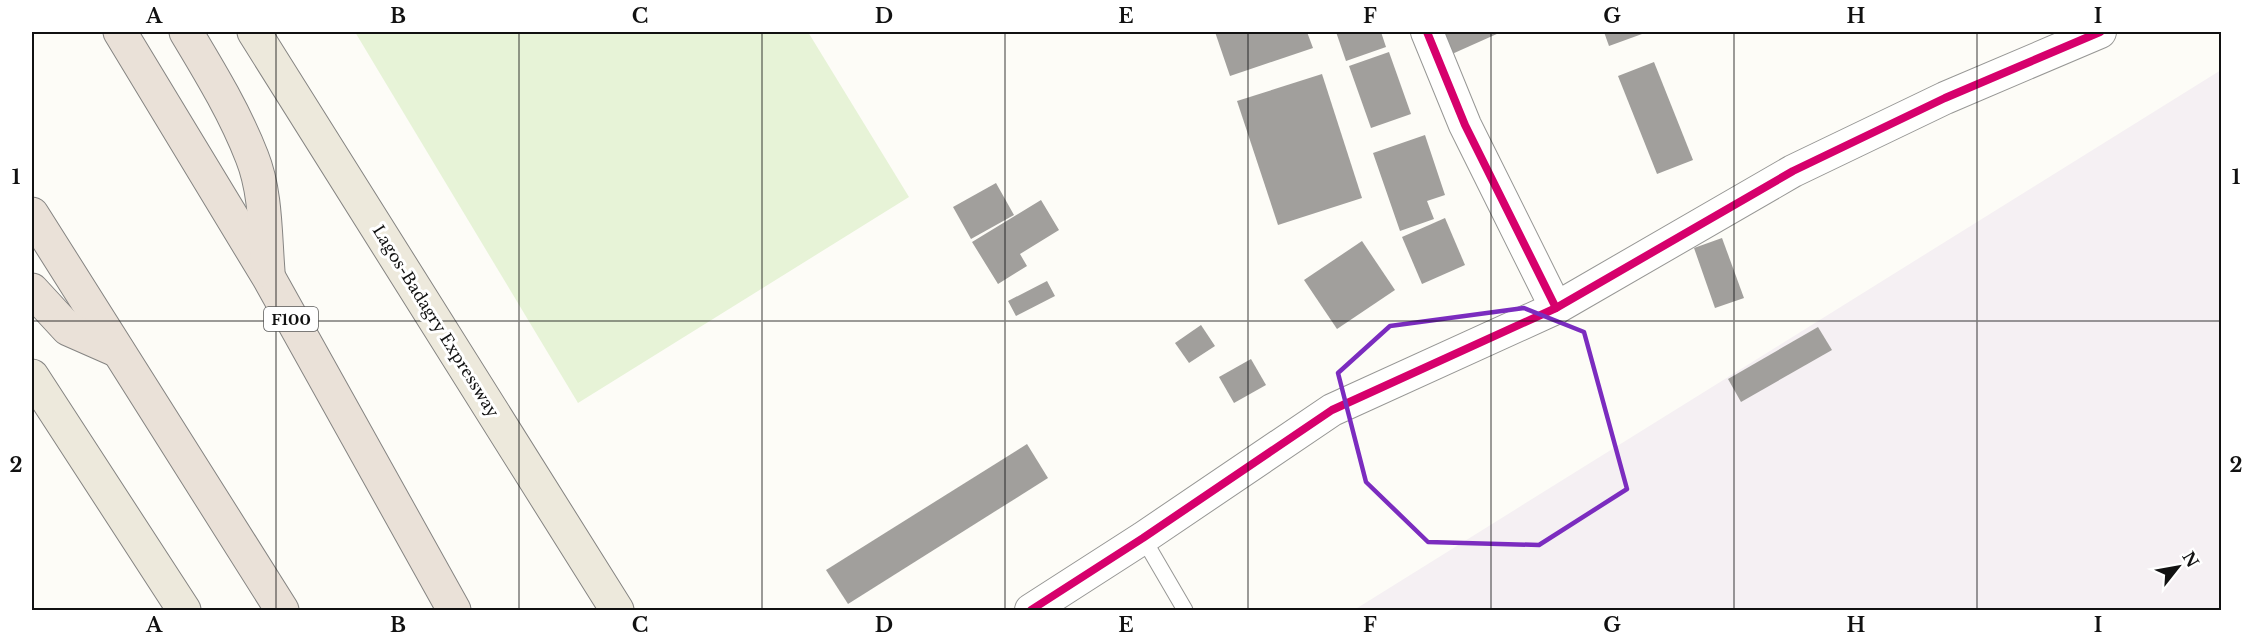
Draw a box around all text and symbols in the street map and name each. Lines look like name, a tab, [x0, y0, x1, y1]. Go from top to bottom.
text: A	[145, 4, 163, 28]
text: B	[390, 4, 406, 28]
text: C	[632, 4, 648, 28]
text: D	[875, 4, 893, 28]
text: E	[1118, 4, 1134, 28]
text: F	[1363, 4, 1377, 28]
text: G	[1603, 4, 1621, 28]
text: H	[1847, 4, 1866, 28]
text: I	[2094, 4, 2102, 28]
text: 1	[12, 165, 21, 189]
text: 1	[2232, 165, 2241, 189]
street label: Lagos-Badagry Expressway	[368, 221, 504, 421]
road number: F100	[264, 307, 318, 331]
text: 2	[9, 453, 23, 477]
text: 2	[2229, 453, 2243, 477]
north arrow	[2148, 537, 2208, 597]
text: N	[2178, 548, 2203, 571]
text: A	[145, 613, 163, 637]
text: B	[390, 613, 406, 637]
text: C	[632, 613, 648, 637]
text: D	[875, 613, 893, 637]
text: E	[1118, 613, 1134, 637]
text: F	[1363, 613, 1377, 637]
text: G	[1603, 613, 1621, 637]
text: H	[1847, 613, 1866, 637]
text: I	[2094, 613, 2102, 637]

